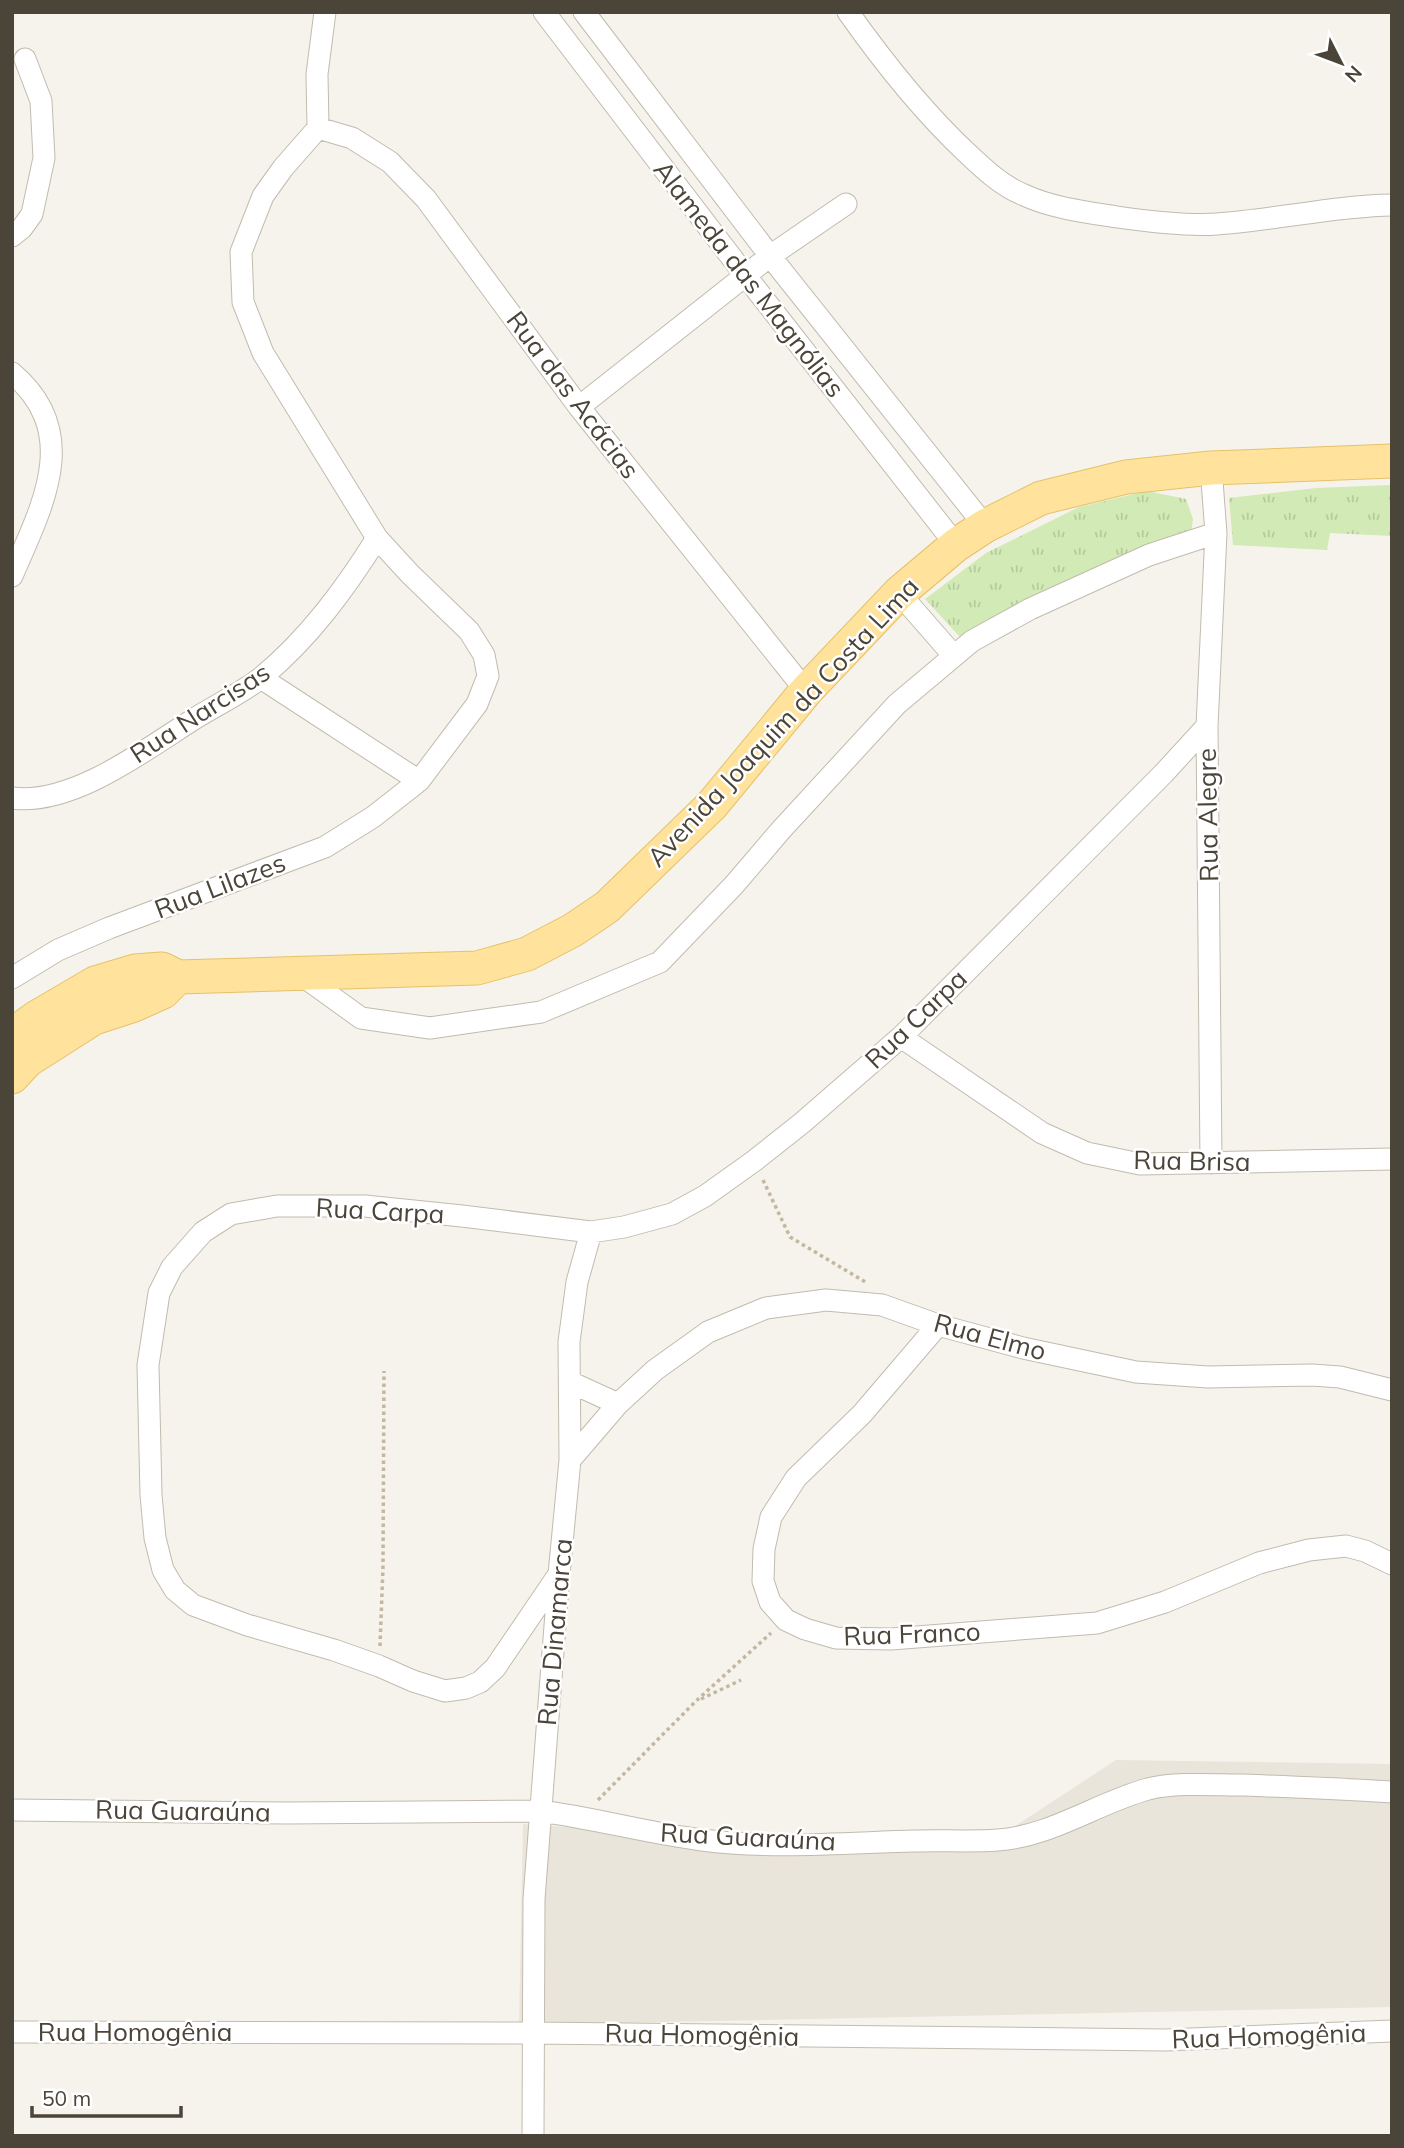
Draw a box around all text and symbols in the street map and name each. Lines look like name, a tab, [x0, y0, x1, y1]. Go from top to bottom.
north arrow	[1306, 28, 1376, 98]
text: N	[1340, 61, 1367, 88]
street label: Alameda das Magnólias	[647, 154, 852, 404]
street label: Rua das Acácias	[500, 304, 647, 485]
street label: Avenida Joaquim da Costa Lima	[640, 570, 926, 873]
street label: Rua Narcisas	[124, 655, 276, 770]
street label: Rua Alegre	[1190, 748, 1225, 882]
street label: Rua Lilazes	[150, 845, 290, 926]
street label: Rua Carpa	[858, 962, 974, 1075]
street label: Rua Brisa	[1133, 1143, 1251, 1178]
street label: Rua Carpa	[315, 1191, 445, 1230]
street label: Rua Elmo	[931, 1306, 1050, 1367]
street label: Rua Dinamarca	[530, 1537, 579, 1727]
street label: Rua Franco	[843, 1615, 981, 1652]
street label: Rua Guaraúna	[95, 1792, 271, 1829]
street label: Rua Guaraúna	[659, 1815, 837, 1858]
street label: Rua Homogênia	[38, 2015, 232, 2048]
street label: Rua Homogênia	[604, 2016, 800, 2053]
street label: Rua Homogênia	[1171, 2016, 1367, 2055]
scale bar	[32, 2074, 180, 2118]
text: 50 m	[42, 2085, 91, 2111]

